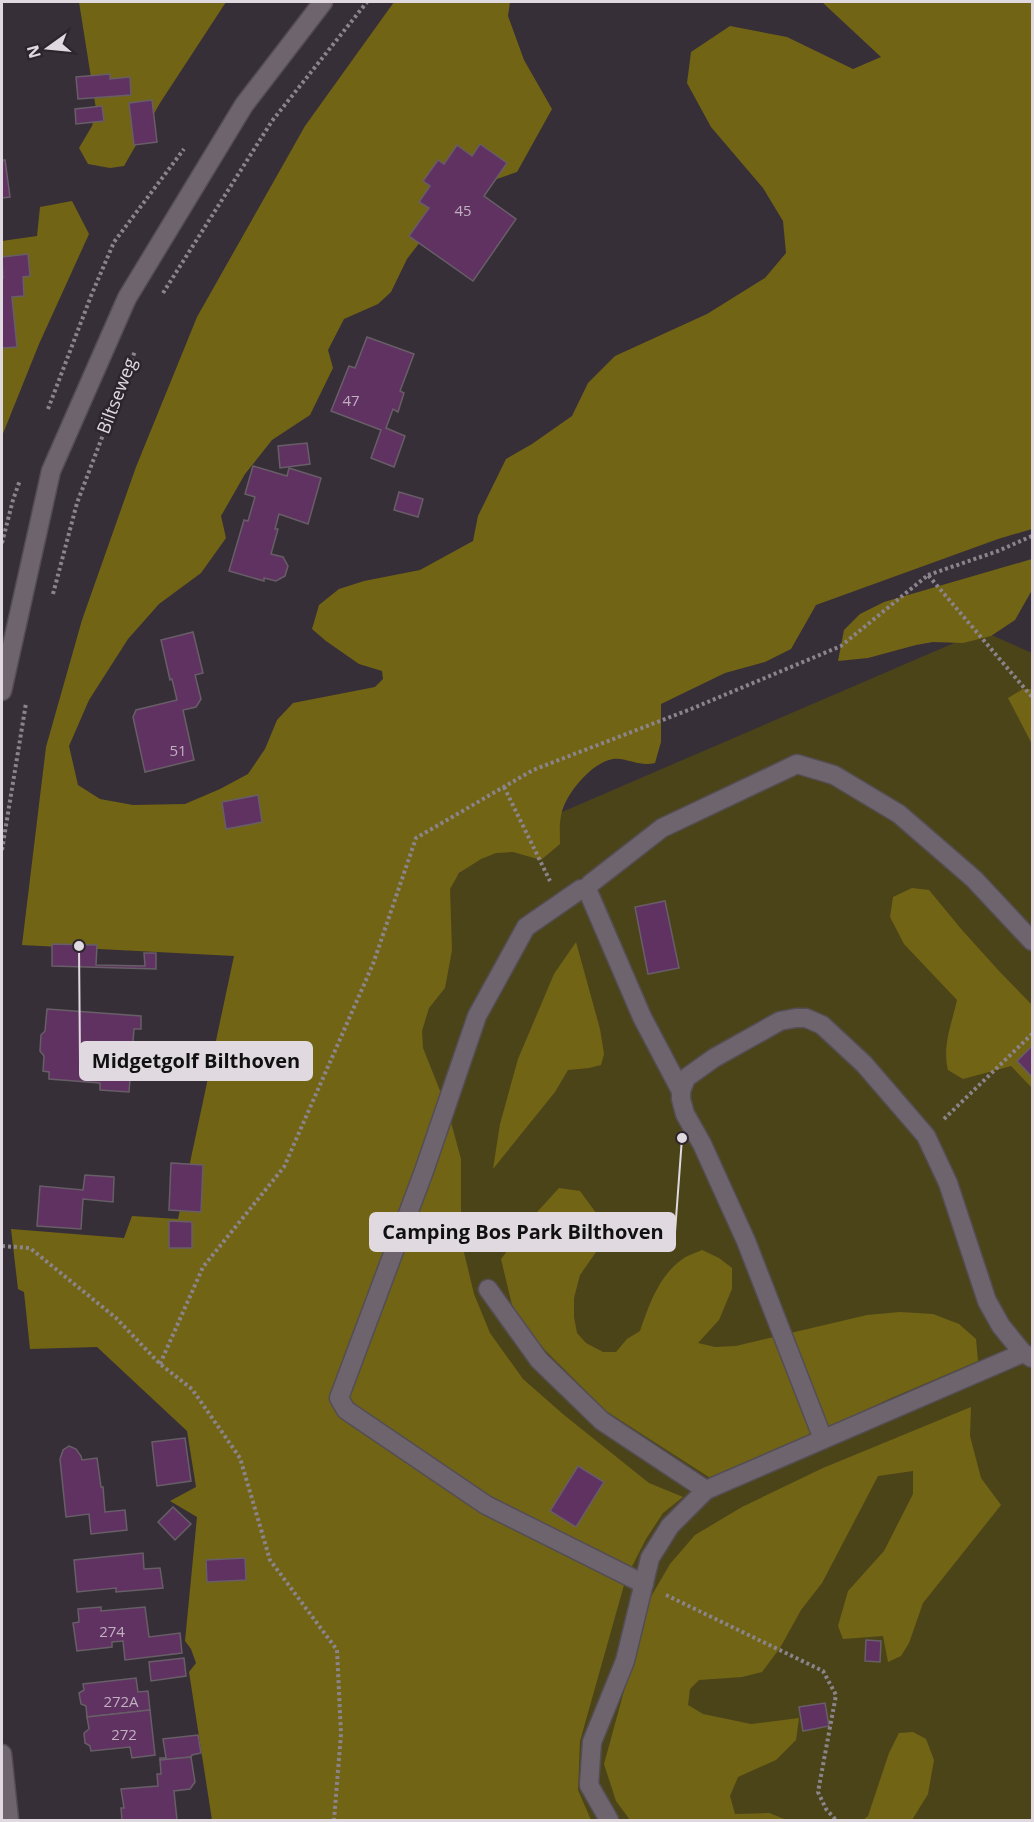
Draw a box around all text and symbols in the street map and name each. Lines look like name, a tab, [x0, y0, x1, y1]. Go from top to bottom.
north arrow	[18, 18, 78, 78]
text: N	[21, 43, 46, 61]
house number: 45	[454, 200, 472, 220]
street label: Biltseweg	[91, 354, 142, 437]
house number: 47	[342, 390, 360, 410]
house number: 51	[169, 740, 187, 760]
callout: Midgetgolf Bilthoven	[80, 1042, 312, 1080]
text: Midgetgolf Bilthoven	[92, 1047, 300, 1074]
callout: Camping Bos Park Bilthoven	[370, 1213, 675, 1251]
text: Camping Bos Park Bilthoven	[382, 1218, 664, 1245]
house number: 274	[99, 1621, 125, 1641]
house number: 272A	[103, 1691, 139, 1711]
house number: 272	[111, 1724, 137, 1744]

